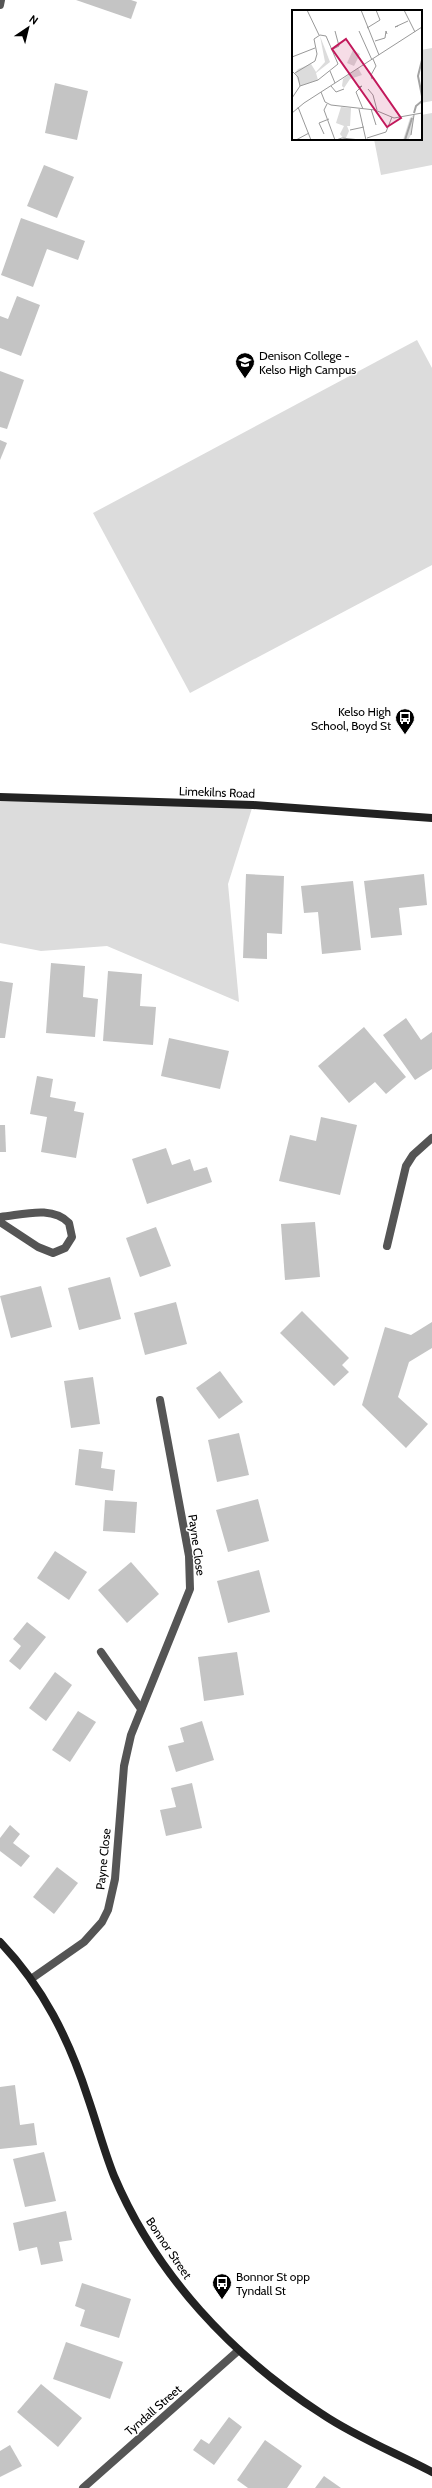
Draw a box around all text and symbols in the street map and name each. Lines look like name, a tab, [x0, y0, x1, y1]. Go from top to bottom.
north arrow	[8, 8, 48, 48]
inset map	[292, 10, 422, 140]
text: N	[27, 12, 41, 28]
place label: Denison College - Kelso High Campus	[259, 348, 356, 377]
school or university icon: Denison College - Kelso High Campus	[234, 351, 256, 379]
place label: Kelso High School, Boyd St	[311, 704, 391, 733]
bus stop icon: Kelso High School, Boyd St	[394, 707, 416, 735]
street label: Limekilns Road	[179, 783, 255, 801]
street label: Payne Close	[185, 1513, 209, 1577]
street label: Payne Close	[92, 1828, 114, 1890]
street label: Bonnor Street	[143, 2214, 195, 2282]
place label: Bonnor St opp Tyndall St	[236, 2269, 310, 2298]
bus stop icon: Bonnor St opp Tyndall St	[211, 2272, 233, 2300]
street label: Tyndall Street	[122, 2381, 184, 2439]

